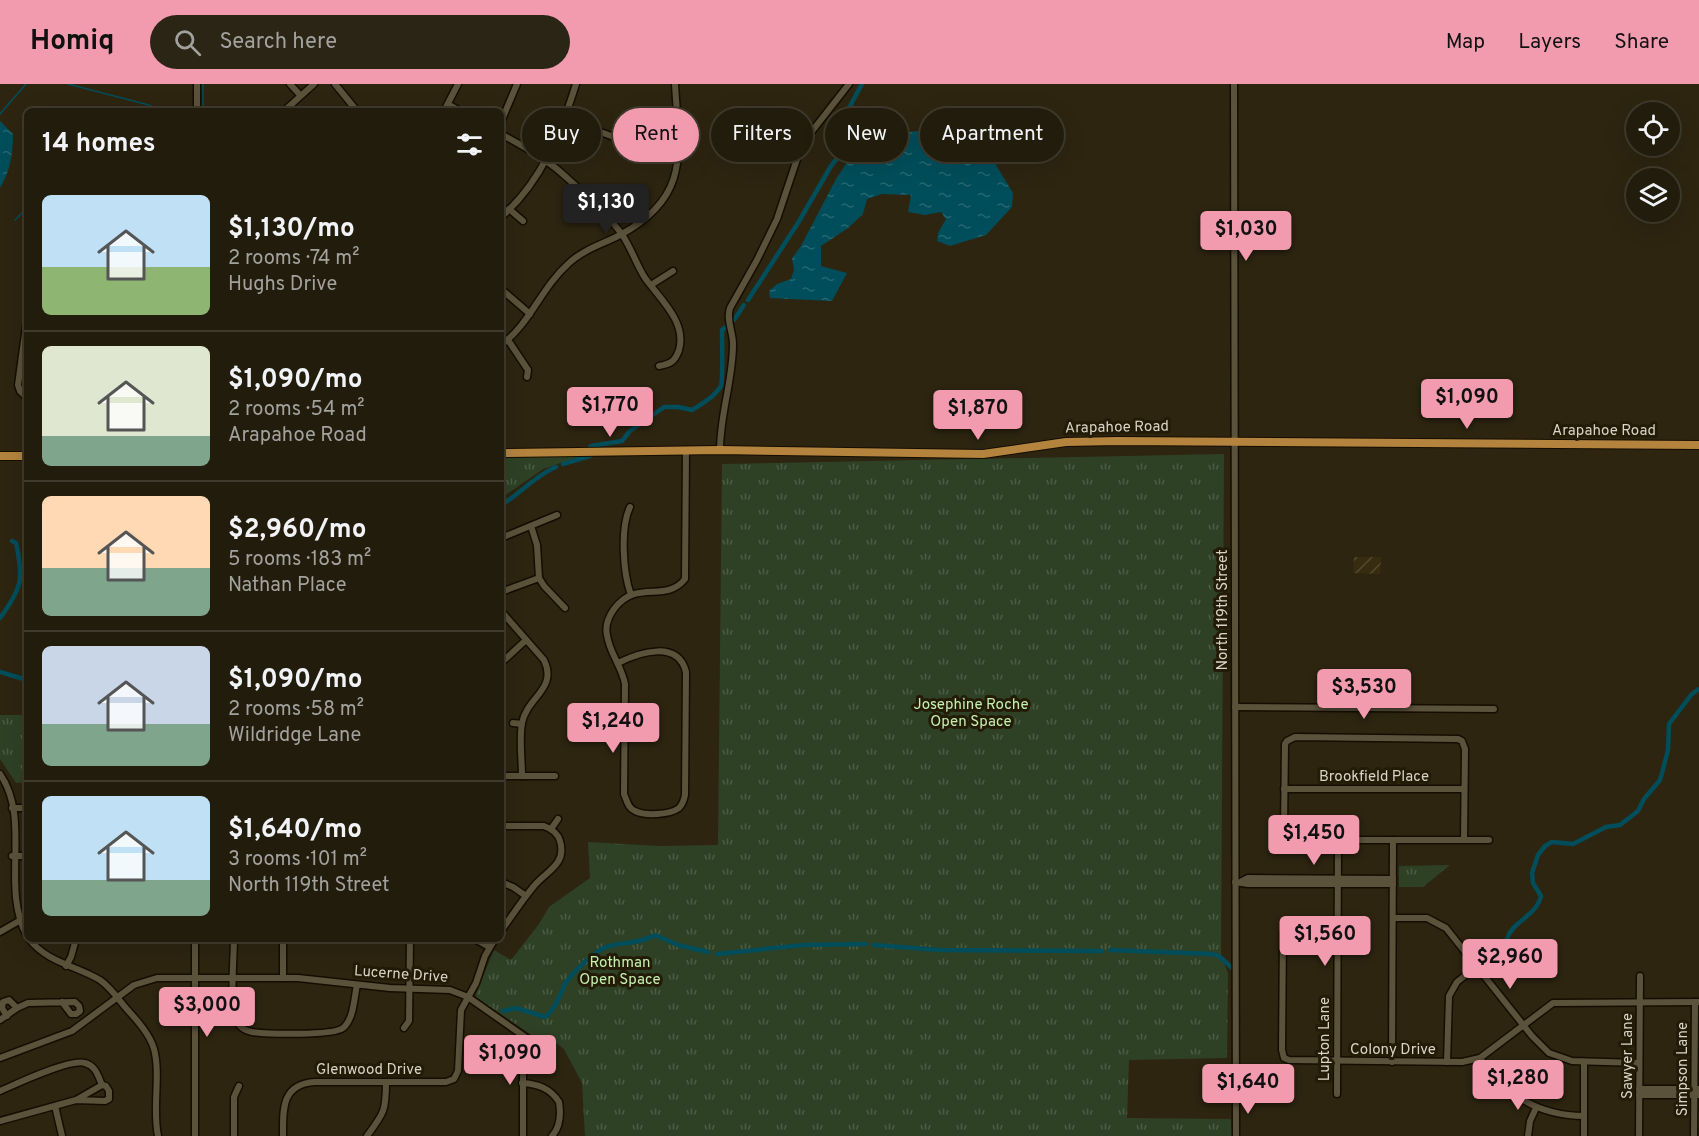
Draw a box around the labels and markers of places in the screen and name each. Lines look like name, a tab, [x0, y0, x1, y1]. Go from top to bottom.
pin: $1,130	[557, 184, 655, 235]
pin: $1,030	[1197, 211, 1295, 262]
pin: $1,090	[1418, 379, 1516, 430]
pin: $1,770	[561, 387, 659, 438]
pin: $1,870	[929, 390, 1027, 441]
pin: $3,530	[1315, 669, 1413, 720]
pin: $1,240	[564, 703, 662, 754]
pin: $1,450	[1265, 815, 1363, 866]
pin: $1,560	[1276, 916, 1374, 967]
pin: $2,960	[1461, 939, 1559, 990]
pin: $3,000	[158, 987, 256, 1038]
pin: $1,090	[461, 1035, 559, 1086]
pin: $1,280	[1469, 1060, 1567, 1111]
pin: $1,640	[1199, 1064, 1297, 1115]

